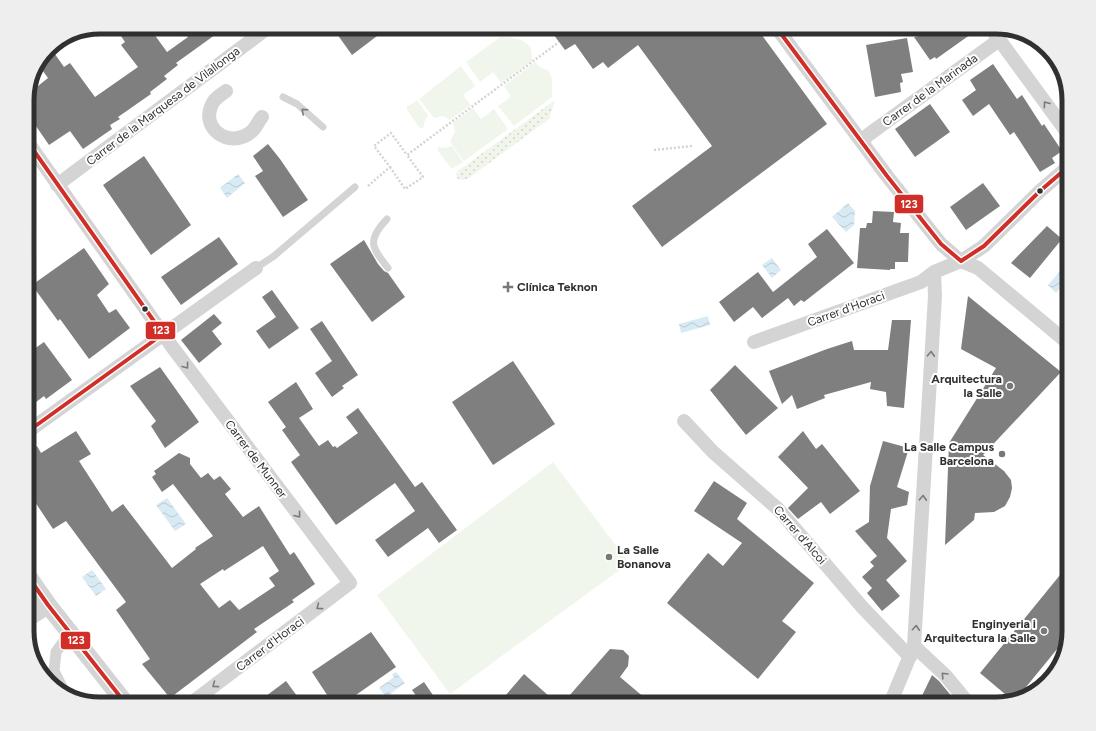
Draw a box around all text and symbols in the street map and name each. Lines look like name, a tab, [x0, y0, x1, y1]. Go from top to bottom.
street label: Carrer de la Marquesa de Vilallonga	[84, 44, 242, 168]
street label: Carrer de la Marinada	[880, 51, 980, 129]
one-way arrow	[1044, 101, 1051, 108]
one-way arrow	[301, 108, 309, 116]
unlabelled marker	[1035, 186, 1045, 196]
line badge: 123	[894, 194, 924, 214]
text: 123	[900, 198, 918, 211]
place label: Clínica Teknon	[517, 280, 598, 294]
marker: Clínica Teknon	[502, 281, 514, 293]
street label: Carrer d'Horaci	[805, 289, 887, 329]
unlabelled marker	[140, 304, 150, 314]
line badge: 123	[145, 321, 176, 340]
text: 123	[152, 324, 170, 337]
one-way arrow	[927, 351, 936, 357]
one-way arrow	[182, 361, 189, 368]
place label: Arquitectura la Salle	[931, 372, 1002, 400]
marker: Arquitectura la Salle	[1005, 381, 1015, 391]
street label: Carrer de Munner	[222, 417, 290, 501]
place label: La Salle Campus Barcelona	[904, 440, 994, 468]
marker: La Salle Campus Barcelona	[997, 449, 1007, 459]
one-way arrow	[919, 495, 928, 501]
street label: Carrer d'Alcoi	[771, 503, 829, 567]
one-way arrow	[293, 510, 300, 517]
place label: La Salle Bonanova	[617, 543, 671, 571]
marker: La Salle Bonanova	[604, 552, 614, 562]
one-way arrow	[316, 602, 323, 609]
street label: Carrer d'Horaci	[233, 614, 307, 674]
place label: Enginyeria i Arquitectura la Salle	[924, 617, 1036, 645]
one-way arrow	[911, 625, 920, 631]
marker: Enginyeria i Arquitectura la Salle	[1039, 626, 1049, 636]
line badge: 123	[60, 631, 91, 650]
text: 123	[67, 634, 85, 647]
one-way arrow	[941, 672, 948, 680]
one-way arrow	[212, 680, 219, 687]

